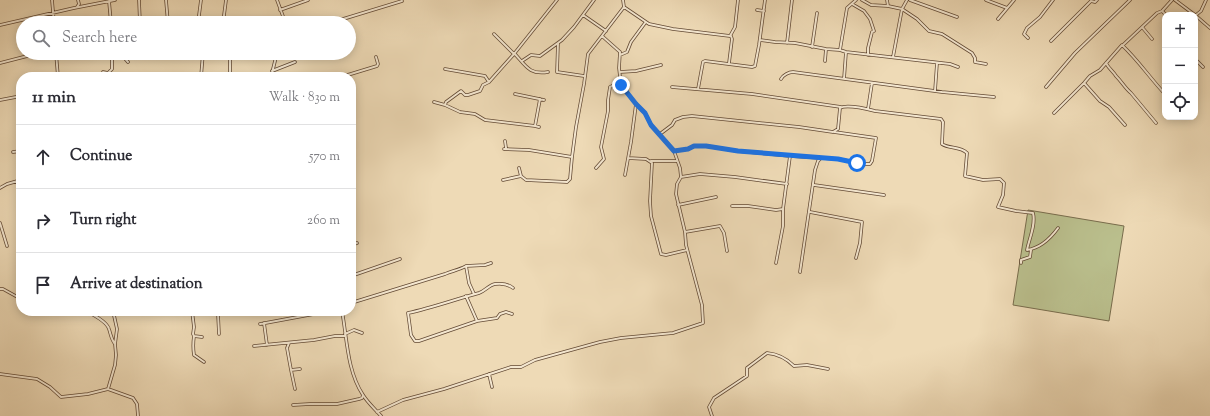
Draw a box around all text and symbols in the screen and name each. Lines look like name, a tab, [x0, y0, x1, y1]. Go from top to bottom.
map controls	[1162, 12, 1198, 120]
button: +	[1162, 12, 1198, 48]
search box	[16, 16, 356, 60]
icon: search	[30, 27, 52, 49]
text: Search here	[62, 28, 137, 49]
button: −	[1162, 48, 1198, 84]
route end	[612, 76, 630, 94]
button: locate	[1162, 84, 1198, 120]
text: 11 min	[32, 86, 76, 110]
text: Walk · 830 m	[269, 89, 340, 107]
icon: ahead	[32, 146, 54, 168]
text: Continue	[70, 146, 132, 167]
text: 570 m	[309, 148, 340, 166]
route start	[848, 154, 866, 172]
icon: right	[32, 210, 54, 232]
text: Turn right	[70, 210, 136, 231]
text: 260 m	[307, 212, 340, 230]
icon: arrive	[32, 274, 54, 296]
text: Arrive at destination	[70, 274, 203, 295]

